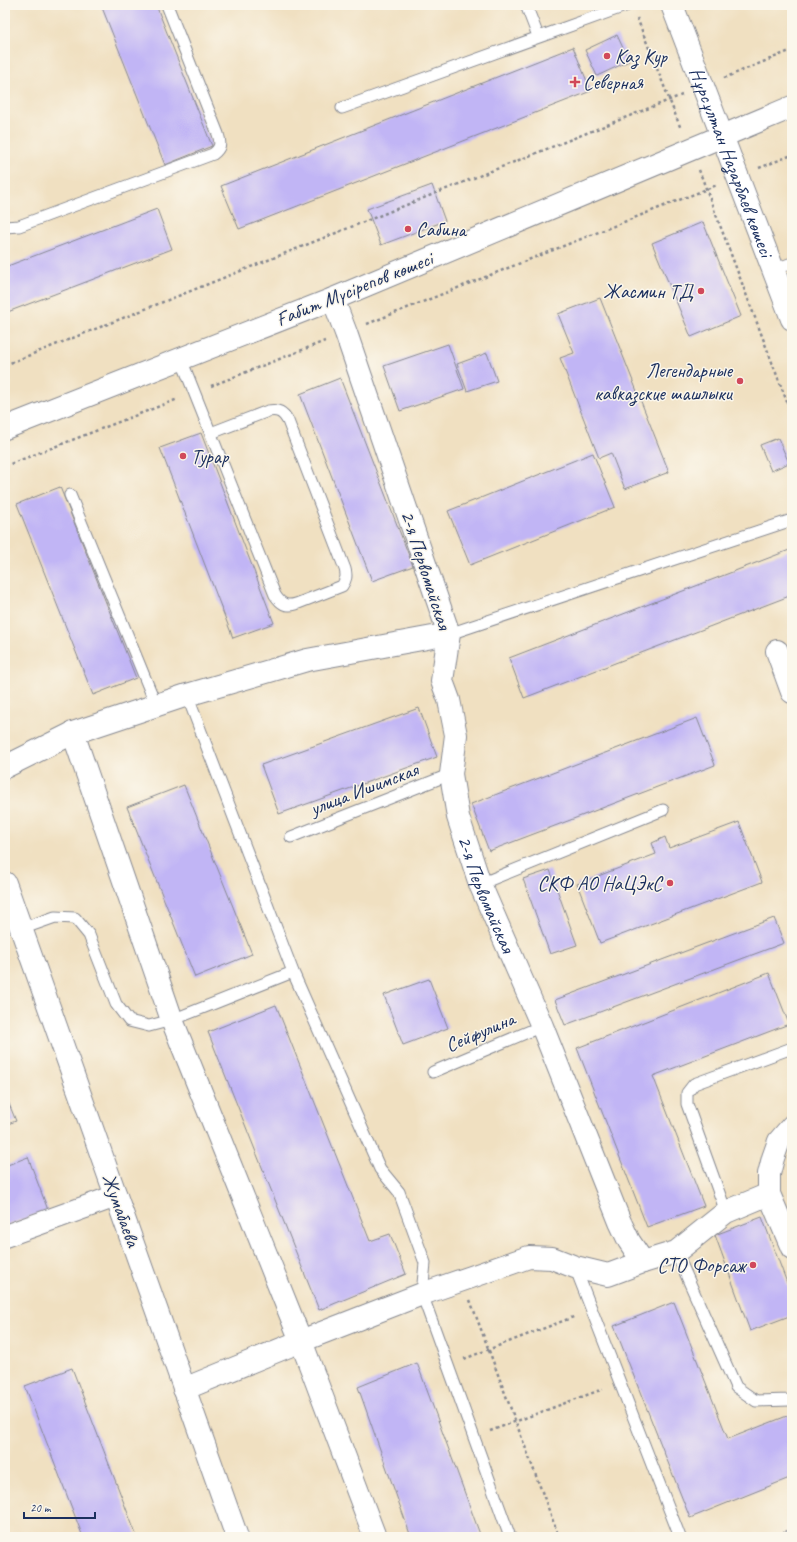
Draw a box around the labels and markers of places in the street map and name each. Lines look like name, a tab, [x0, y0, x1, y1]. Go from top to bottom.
place label: Каз Кур	[615, 44, 668, 70]
marker: Каз Кур	[602, 51, 612, 61]
place label: Северная	[583, 70, 644, 95]
marker: Северная	[570, 77, 580, 87]
place label: Сабина	[416, 217, 467, 242]
marker: Сабина	[403, 224, 413, 234]
place label: Жасмин ТД	[603, 279, 695, 304]
marker: Жасмин ТД	[696, 286, 706, 296]
place label: Легендарные кавказские шашлыки	[594, 358, 734, 407]
marker: Легендарные кавказские шашлыки	[735, 376, 745, 386]
place label: Турар	[191, 444, 230, 469]
marker: Турар	[178, 451, 188, 461]
place label: СКФ АО НаЦЭкС	[538, 871, 664, 896]
marker: СКФ АО НаЦЭкС	[665, 878, 675, 888]
place label: СТО Форсаж	[657, 1253, 748, 1278]
marker: СТО Форсаж	[748, 1260, 758, 1270]

